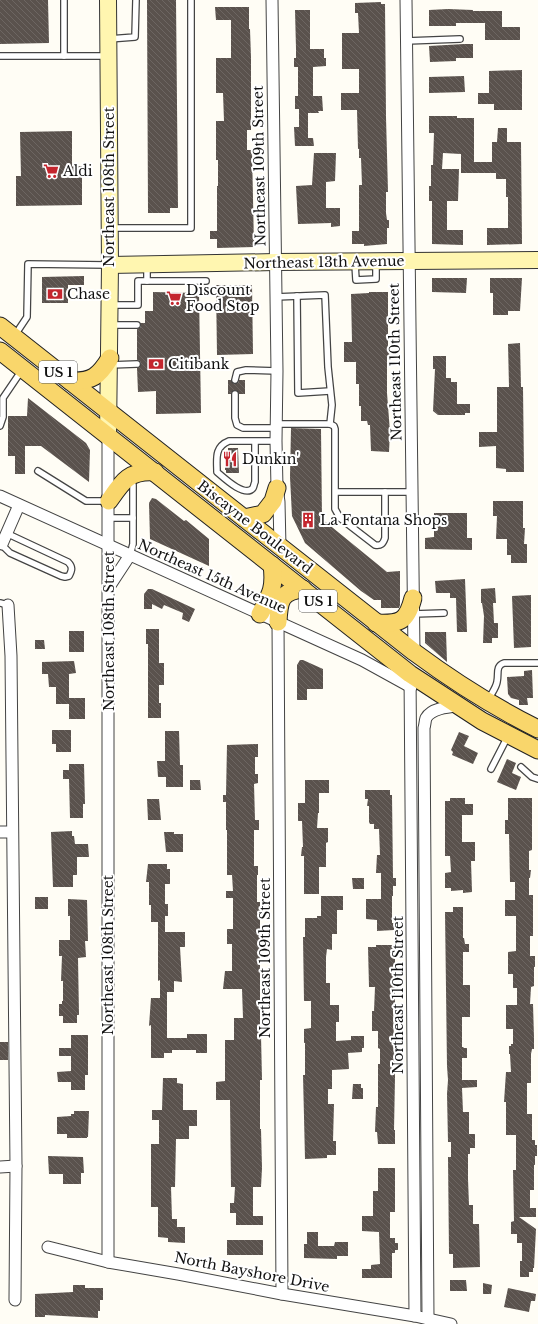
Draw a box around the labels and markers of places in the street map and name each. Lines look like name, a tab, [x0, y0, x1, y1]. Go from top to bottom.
supermarket icon: Aldi	[42, 162, 60, 180]
place label: Aldi	[62, 162, 93, 180]
place label: Discount Food Stop	[186, 281, 260, 315]
bank icon: Chase	[46, 285, 64, 303]
place label: Chase	[67, 285, 110, 303]
supermarket icon: Discount Food Stop	[165, 289, 183, 307]
bank icon: Citibank	[147, 355, 165, 373]
place label: Citibank	[168, 355, 230, 373]
restaurant icon: Dunkin'	[221, 450, 239, 468]
place label: Dunkin'	[242, 450, 299, 468]
building icon: La Fontana Shops	[299, 511, 317, 529]
place label: La Fontana Shops	[320, 511, 447, 529]

